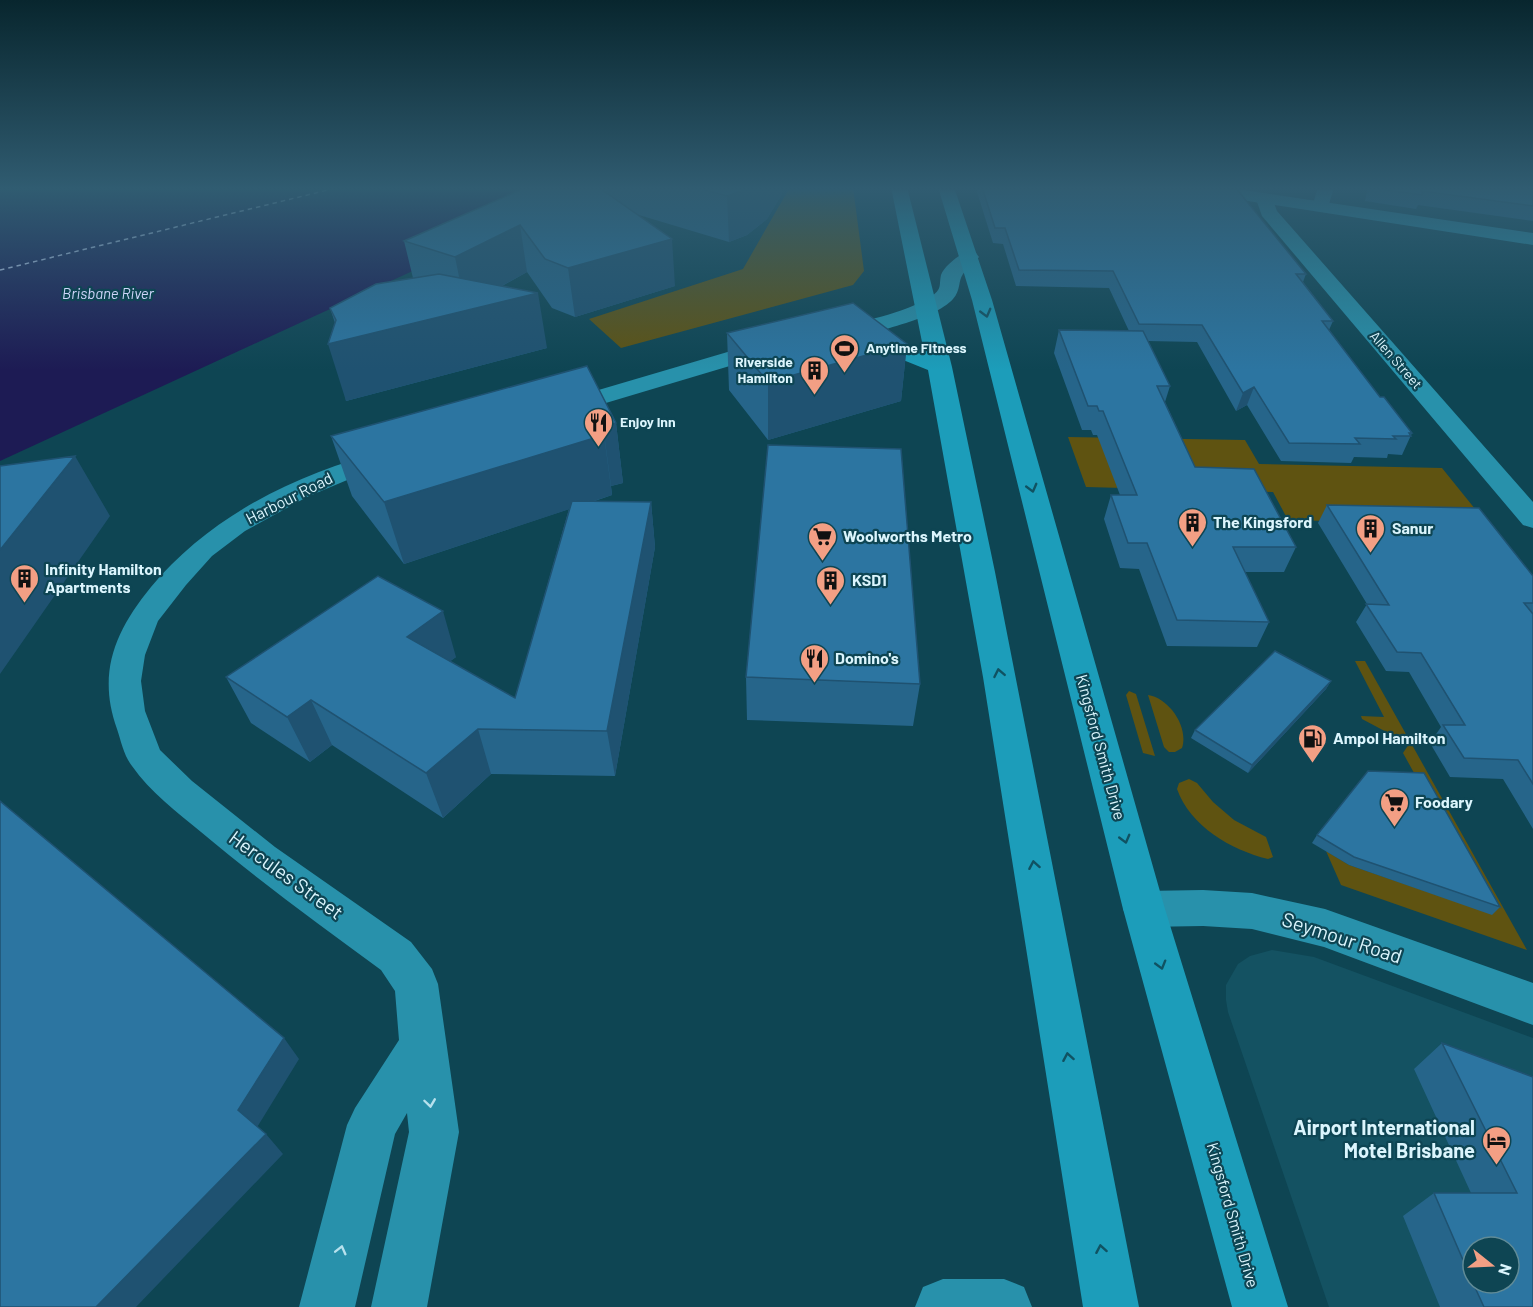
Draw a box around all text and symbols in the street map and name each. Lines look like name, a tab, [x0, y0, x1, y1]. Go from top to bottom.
water label: Brisbane River	[62, 284, 155, 302]
one-way arrow	[978, 308, 991, 318]
street label: Allen Street	[1367, 327, 1426, 392]
sports icon: Anytime Fitness	[829, 332, 861, 374]
place label: Anytime Fitness	[866, 339, 967, 356]
place label: Riverside Hamilton	[735, 353, 793, 386]
building icon: Riverside Hamilton	[798, 354, 830, 396]
restaurant icon: Enjoy Inn	[583, 406, 615, 448]
place label: Enjoy Inn	[620, 413, 676, 430]
street label: Harbour Road	[242, 468, 335, 528]
one-way arrow	[1025, 483, 1038, 493]
building icon: The Kingsford	[1176, 506, 1208, 548]
place label: The Kingsford	[1213, 512, 1312, 531]
building icon: Sanur	[1355, 512, 1387, 554]
place label: Sanur	[1392, 518, 1433, 537]
supermarket icon: Woolworths Metro	[806, 520, 838, 562]
place label: Woolworths Metro	[843, 526, 972, 545]
place label: Infinity Hamilton Apartments	[45, 559, 162, 596]
building icon: Infinity Hamilton Apartments	[8, 562, 40, 604]
building icon: KSD1	[815, 564, 847, 606]
place label: KSD1	[852, 570, 887, 589]
restaurant icon: Domino's	[798, 642, 830, 684]
place label: Domino's	[835, 648, 899, 667]
one-way arrow	[993, 669, 1006, 679]
street label: Kingsford Smith Drive	[1073, 672, 1130, 822]
fuel station icon: Ampol Hamilton	[1296, 722, 1328, 764]
place label: Ampol Hamilton	[1333, 728, 1446, 747]
supermarket icon: Foodary	[1378, 786, 1410, 828]
place label: Foodary	[1415, 792, 1473, 811]
street label: Hercules Street	[225, 825, 348, 924]
one-way arrow	[1118, 834, 1131, 844]
one-way arrow	[1029, 860, 1041, 870]
street label: Seymour Road	[1279, 906, 1405, 968]
one-way arrow	[1153, 960, 1166, 970]
one-way arrow	[1062, 1053, 1074, 1062]
one-way arrow	[424, 1099, 436, 1108]
place label: Airport International Motel Brisbane	[1293, 1115, 1475, 1162]
hotel icon: Airport International Motel Brisbane	[1480, 1124, 1512, 1166]
street label: Kingsford Smith Drive	[1204, 1140, 1263, 1290]
north arrow	[1461, 1235, 1521, 1295]
one-way arrow	[333, 1245, 346, 1255]
one-way arrow	[1095, 1245, 1108, 1255]
text: N	[1495, 1262, 1516, 1278]

